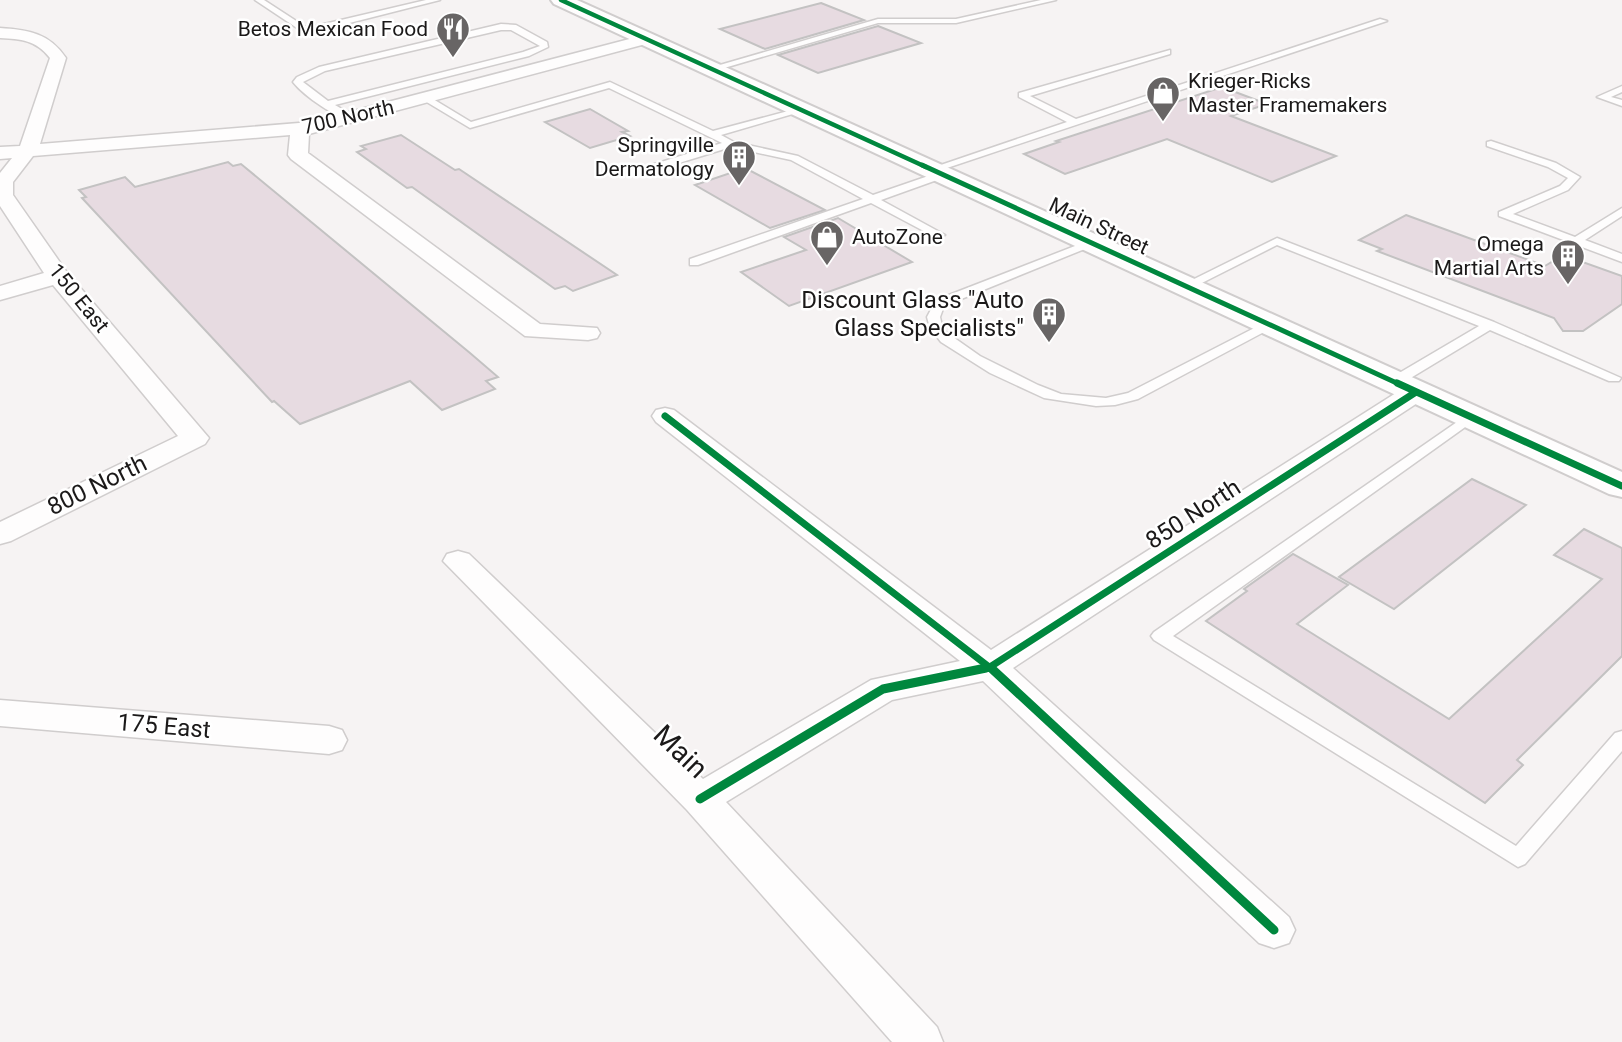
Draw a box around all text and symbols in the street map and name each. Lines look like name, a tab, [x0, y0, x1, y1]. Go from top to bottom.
restaurant icon: Betos Mexican Food	[434, 10, 472, 59]
place label: Betos Mexican Food	[238, 17, 428, 41]
place label: Krieger-Ricks Master Framemakers	[1188, 69, 1387, 117]
shop icon: Krieger-Ricks Master Framemakers	[1144, 74, 1182, 123]
street label: 700 North	[300, 95, 396, 139]
place label: Springville Dermatology	[595, 133, 714, 181]
building icon: Springville Dermatology	[720, 138, 758, 187]
street label: Main Street	[1045, 192, 1153, 260]
shop icon: AutoZone	[808, 218, 846, 267]
place label: AutoZone	[852, 225, 943, 249]
place label: Omega Martial Arts	[1434, 232, 1544, 280]
building icon: Omega Martial Arts	[1549, 237, 1587, 286]
street label: 150 East	[44, 259, 114, 337]
place label: Discount Glass "Auto Glass Specialists"	[801, 286, 1024, 342]
building icon: Discount Glass "Auto Glass Specialists"	[1030, 295, 1068, 344]
street label: 800 North	[43, 449, 151, 521]
street label: 850 North	[1140, 473, 1246, 555]
street label: 175 East	[116, 708, 212, 744]
street label: Main	[647, 718, 714, 785]

